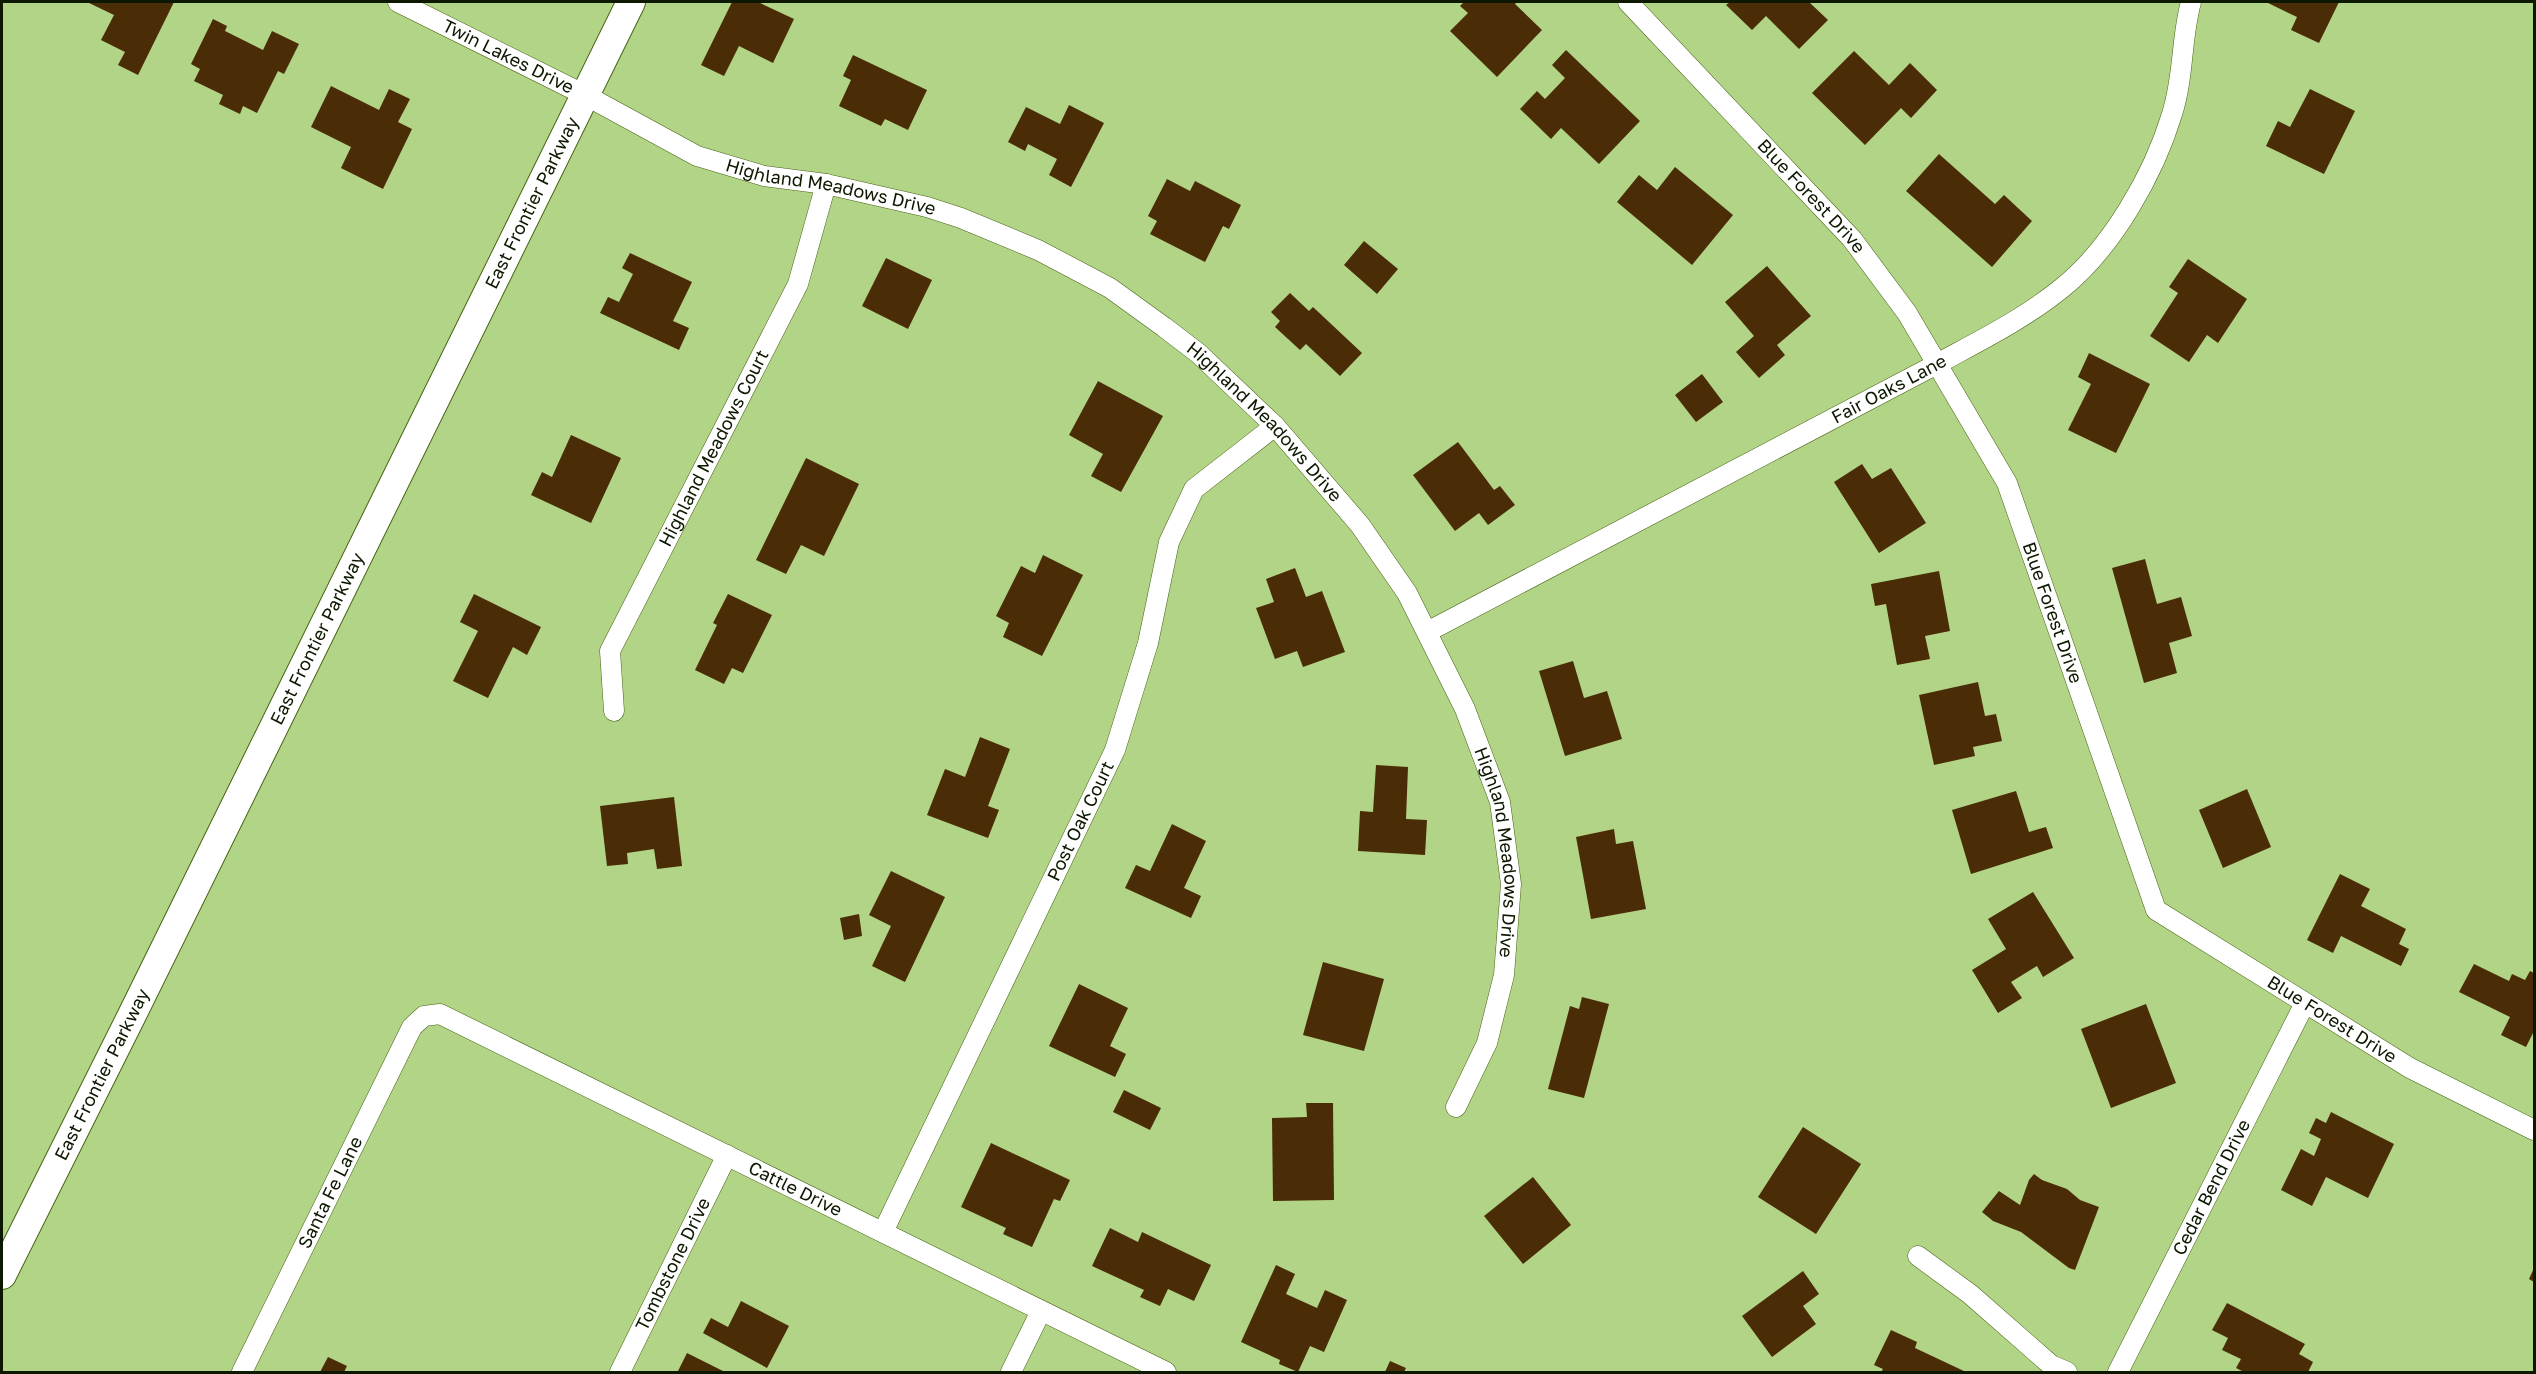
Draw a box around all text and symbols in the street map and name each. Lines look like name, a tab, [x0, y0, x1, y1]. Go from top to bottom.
street label: Twin Lakes Drive	[439, 14, 578, 98]
street label: East Frontier Parkway	[480, 113, 583, 292]
street label: Blue Forest Drive	[1753, 134, 1871, 257]
street label: Highland Meadows Drive	[723, 153, 939, 219]
street label: Highland Meadows Drive	[1183, 336, 1347, 506]
street label: Highland Meadows Court	[653, 346, 773, 550]
street label: Fair Oaks Lane	[1827, 349, 1950, 428]
street label: Blue Forest Drive	[2018, 539, 2088, 686]
street label: East Frontier Parkway	[265, 549, 368, 728]
street label: Highland Meadows Drive	[1470, 744, 1523, 958]
street label: Post Oak Court	[1042, 757, 1118, 884]
street label: Blue Forest Drive	[2264, 970, 2401, 1067]
street label: East Frontier Parkway	[49, 985, 153, 1164]
street label: Cedar Bend Drive	[2167, 1115, 2254, 1258]
street label: Santa Fe Lane	[293, 1133, 366, 1252]
street label: Cattle Drive	[745, 1156, 846, 1221]
street label: Tombstone Drive	[630, 1194, 714, 1334]

